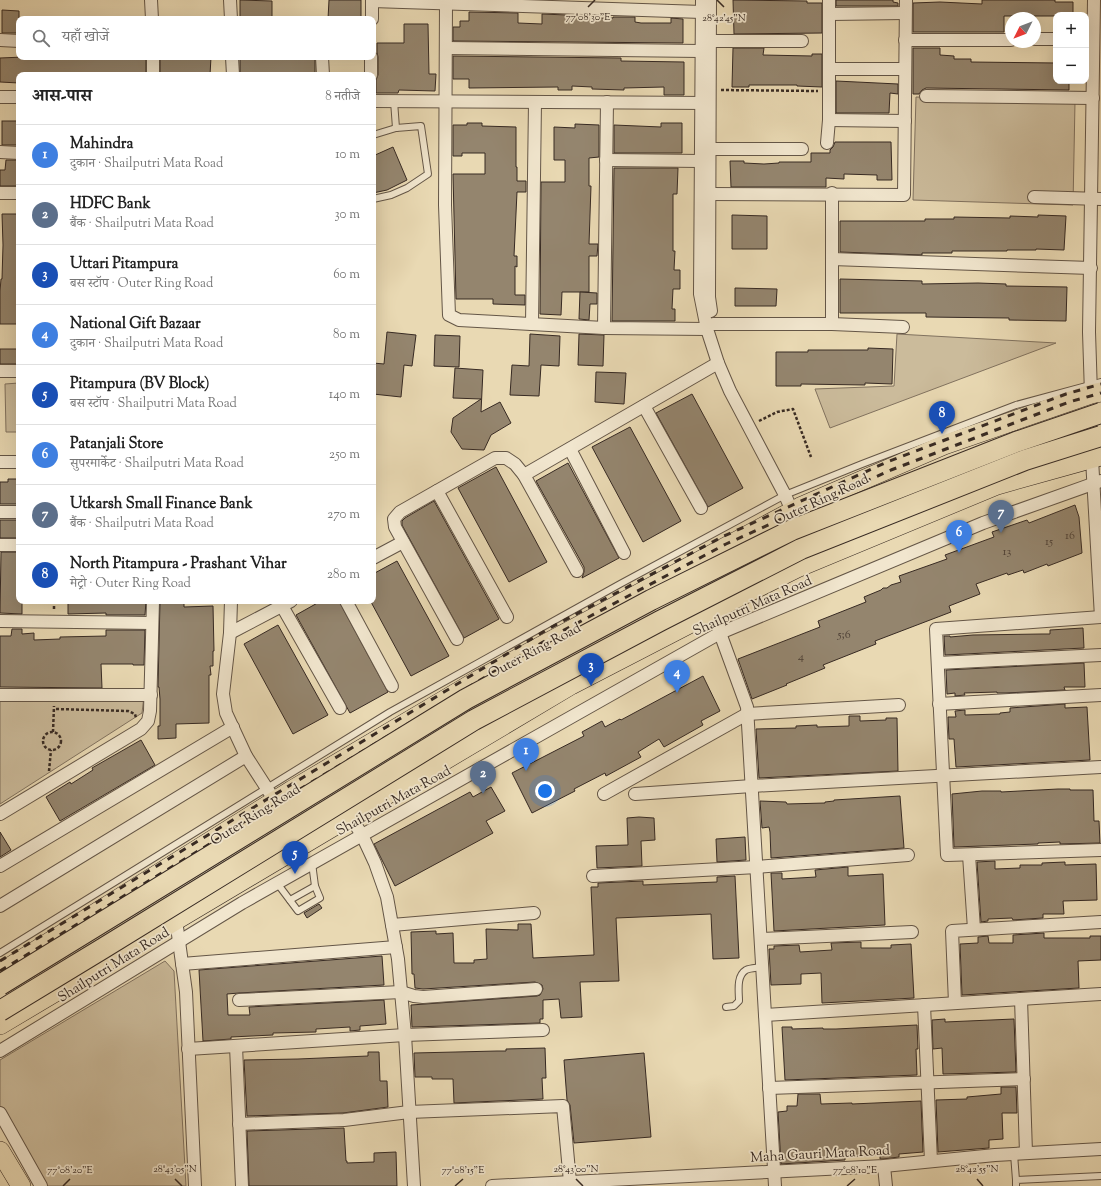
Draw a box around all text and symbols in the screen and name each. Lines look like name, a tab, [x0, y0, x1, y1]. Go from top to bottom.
text: 77°08'30"E	[566, 10, 610, 25]
text: 28°42'45"N	[702, 11, 746, 26]
north arrow	[1005, 12, 1041, 48]
map controls	[1053, 12, 1089, 84]
button: +	[1053, 12, 1089, 48]
search box	[16, 16, 376, 60]
icon: search	[30, 27, 52, 49]
text: यहाँ खोजें	[62, 27, 109, 48]
button: −	[1053, 48, 1089, 84]
text: आस-पास	[32, 85, 92, 109]
text: 8 नतीजे	[325, 88, 360, 106]
text: Mahindra	[70, 134, 133, 155]
text: 1	[43, 146, 47, 164]
text: 10 m	[335, 146, 360, 164]
text: दुकान · Shailputri Mata Road	[70, 155, 223, 173]
text: HDFC Bank	[70, 194, 151, 215]
text: 2	[42, 206, 48, 224]
text: 30 m	[334, 206, 360, 224]
text: बैंक · Shailputri Mata Road	[70, 215, 214, 233]
text: Uttari Pitampura	[70, 254, 179, 275]
text: 3	[42, 266, 48, 284]
text: 60 m	[333, 266, 360, 284]
text: बस स्टॉप · Outer Ring Road	[70, 275, 213, 293]
text: National Gift Bazaar	[70, 314, 201, 335]
text: 4	[42, 326, 48, 344]
text: 80 m	[333, 326, 360, 344]
text: दुकान · Shailputri Mata Road	[70, 335, 223, 353]
text: Pitampura (BV Block)	[70, 374, 209, 395]
text: 5	[43, 386, 47, 404]
text: 140 m	[329, 386, 360, 404]
text: बस स्टॉप · Shailputri Mata Road	[70, 395, 237, 413]
pin: 8	[929, 401, 955, 434]
text: Patanjali Store	[70, 434, 163, 455]
text: 6	[42, 446, 48, 464]
text: 250 m	[329, 446, 360, 464]
text: सुपरमार्केट · Shailputri Mata Road	[70, 455, 244, 473]
street label: Outer Ring Road	[771, 470, 873, 532]
text: Utkarsh Small Finance Bank	[70, 494, 253, 515]
pin: 7	[988, 500, 1014, 533]
text: 7	[42, 506, 48, 524]
text: 270 m	[327, 506, 360, 524]
text: बैंक · Shailputri Mata Road	[70, 515, 214, 533]
pin: 6	[946, 520, 972, 553]
house number: 16	[1065, 527, 1075, 545]
house number: 15	[1045, 533, 1053, 551]
house number: 13	[1003, 543, 1012, 561]
text: North Pitampura - Prashant Vihar	[70, 554, 287, 575]
text: 8	[42, 566, 48, 584]
text: 280 m	[327, 566, 360, 584]
street label: Shailputri Mata Road	[690, 572, 816, 642]
text: मेट्रो · Outer Ring Road	[70, 575, 191, 593]
street label: Outer Ring Road	[485, 619, 585, 685]
house number: 5;6	[836, 626, 851, 644]
house number: 4	[798, 648, 804, 666]
pin: 3	[578, 653, 604, 686]
pin: 4	[664, 660, 690, 693]
pin: 1	[513, 738, 539, 771]
pin: 2	[470, 761, 496, 794]
street label: Shailputri Mata Road	[333, 762, 455, 842]
street label: Outer Ring Road	[207, 780, 305, 851]
your location	[535, 781, 555, 801]
pin: 5	[282, 841, 308, 874]
street label: Shailputri Mata Road	[54, 923, 174, 1008]
street label: Maha Gauri Mata Road	[750, 1141, 891, 1169]
text: 28°43'05"N	[153, 1162, 197, 1177]
text: 28°43'00"N	[553, 1162, 599, 1177]
text: 28°42'55"N	[956, 1162, 998, 1177]
text: 77°08'20"E	[47, 1163, 93, 1178]
text: 77°08'15"E	[442, 1163, 484, 1178]
text: 77°08'10"E	[833, 1163, 877, 1178]

